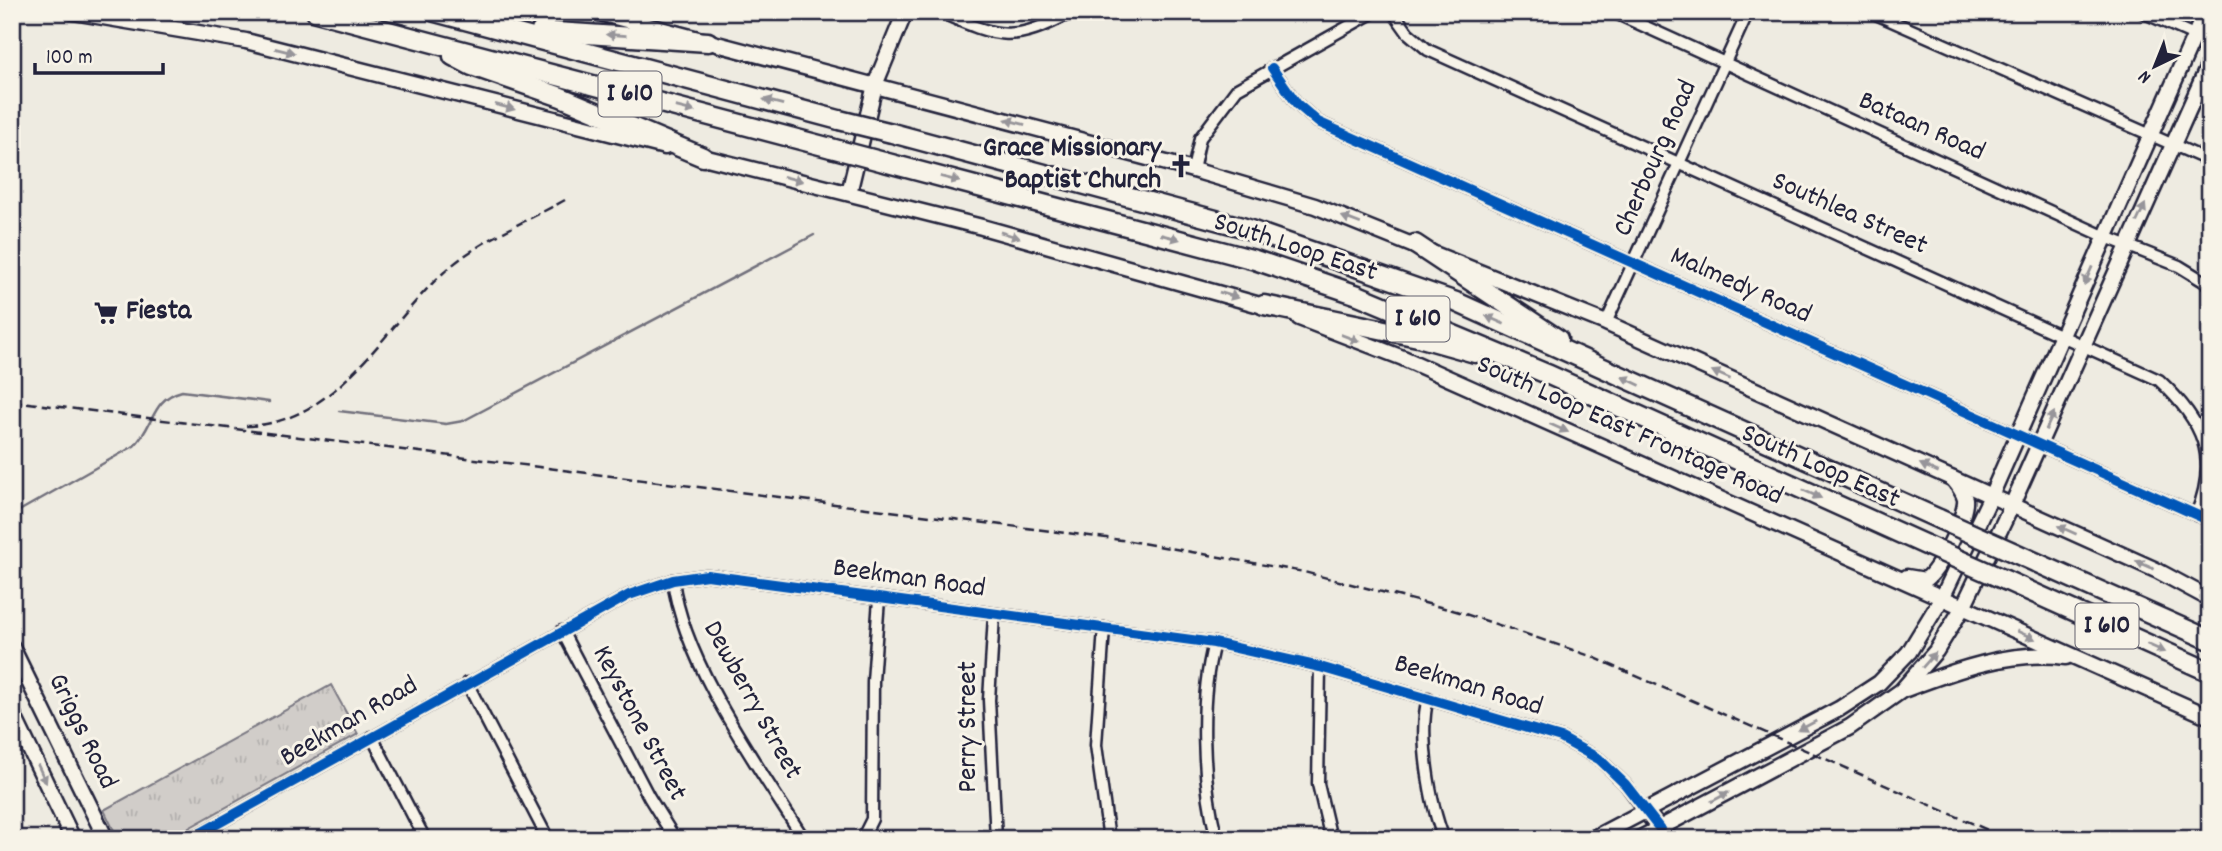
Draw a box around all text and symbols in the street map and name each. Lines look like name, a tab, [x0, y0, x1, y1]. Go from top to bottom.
one-way arrow	[605, 29, 627, 40]
scale bar	[35, 32, 163, 76]
north arrow	[2120, 32, 2190, 102]
text: 100 m	[46, 44, 93, 74]
one-way arrow	[274, 46, 296, 57]
text: N	[2133, 63, 2158, 89]
road number: I 610	[598, 72, 662, 116]
street label: Cherbourg Road	[1605, 74, 1709, 244]
street label: Bataan Road	[1851, 82, 1991, 174]
one-way arrow	[762, 96, 784, 107]
one-way arrow	[494, 102, 516, 113]
one-way arrow	[674, 104, 696, 115]
one-way arrow	[1004, 116, 1026, 127]
place label: Grace Missionary Baptist Church	[983, 130, 1163, 202]
church icon: Grace Missionary Baptist Church	[1167, 152, 1195, 180]
street label: Southlea Street	[1765, 163, 1933, 267]
one-way arrow	[782, 174, 804, 185]
one-way arrow	[939, 174, 961, 185]
one-way arrow	[2135, 203, 2147, 223]
street label: South Loop East	[1208, 204, 1382, 294]
one-way arrow	[1340, 214, 1361, 225]
one-way arrow	[999, 230, 1020, 241]
one-way arrow	[1159, 232, 1181, 243]
street label: Malmedy Road	[1663, 238, 1817, 336]
one-way arrow	[2083, 266, 2094, 286]
one-way arrow	[1219, 290, 1240, 300]
place label: Fiesta	[126, 293, 192, 333]
road number: I 610	[1386, 296, 1450, 342]
supermarket icon: Fiesta	[92, 299, 120, 327]
one-way arrow	[1485, 314, 1505, 326]
one-way arrow	[1340, 332, 1361, 343]
street label: South Loop East Frontage Road	[1469, 346, 1789, 518]
one-way arrow	[1711, 369, 1731, 381]
one-way arrow	[1621, 375, 1641, 387]
one-way arrow	[2044, 411, 2056, 431]
street label: South Loop East	[1734, 415, 1906, 521]
one-way arrow	[1549, 423, 1570, 434]
one-way arrow	[1919, 462, 1939, 474]
one-way arrow	[1802, 489, 1823, 500]
one-way arrow	[2057, 524, 2077, 536]
street label: Beekman Road	[830, 550, 988, 610]
one-way arrow	[2134, 559, 2155, 570]
road number: I 610	[2076, 604, 2138, 648]
street label: Dewberry Street	[691, 614, 811, 788]
one-way arrow	[2016, 629, 2036, 641]
street label: Keystone Street	[580, 639, 696, 809]
one-way arrow	[2146, 643, 2167, 654]
street label: Beekman Road	[1389, 645, 1547, 729]
one-way arrow	[1921, 651, 1936, 668]
street label: Perry Street	[950, 661, 990, 793]
street label: Griggs Road	[36, 667, 126, 797]
street label: Beekman Road	[274, 667, 426, 779]
one-way arrow	[1797, 721, 1817, 732]
one-way arrow	[36, 764, 47, 784]
one-way arrow	[1710, 791, 1730, 803]

